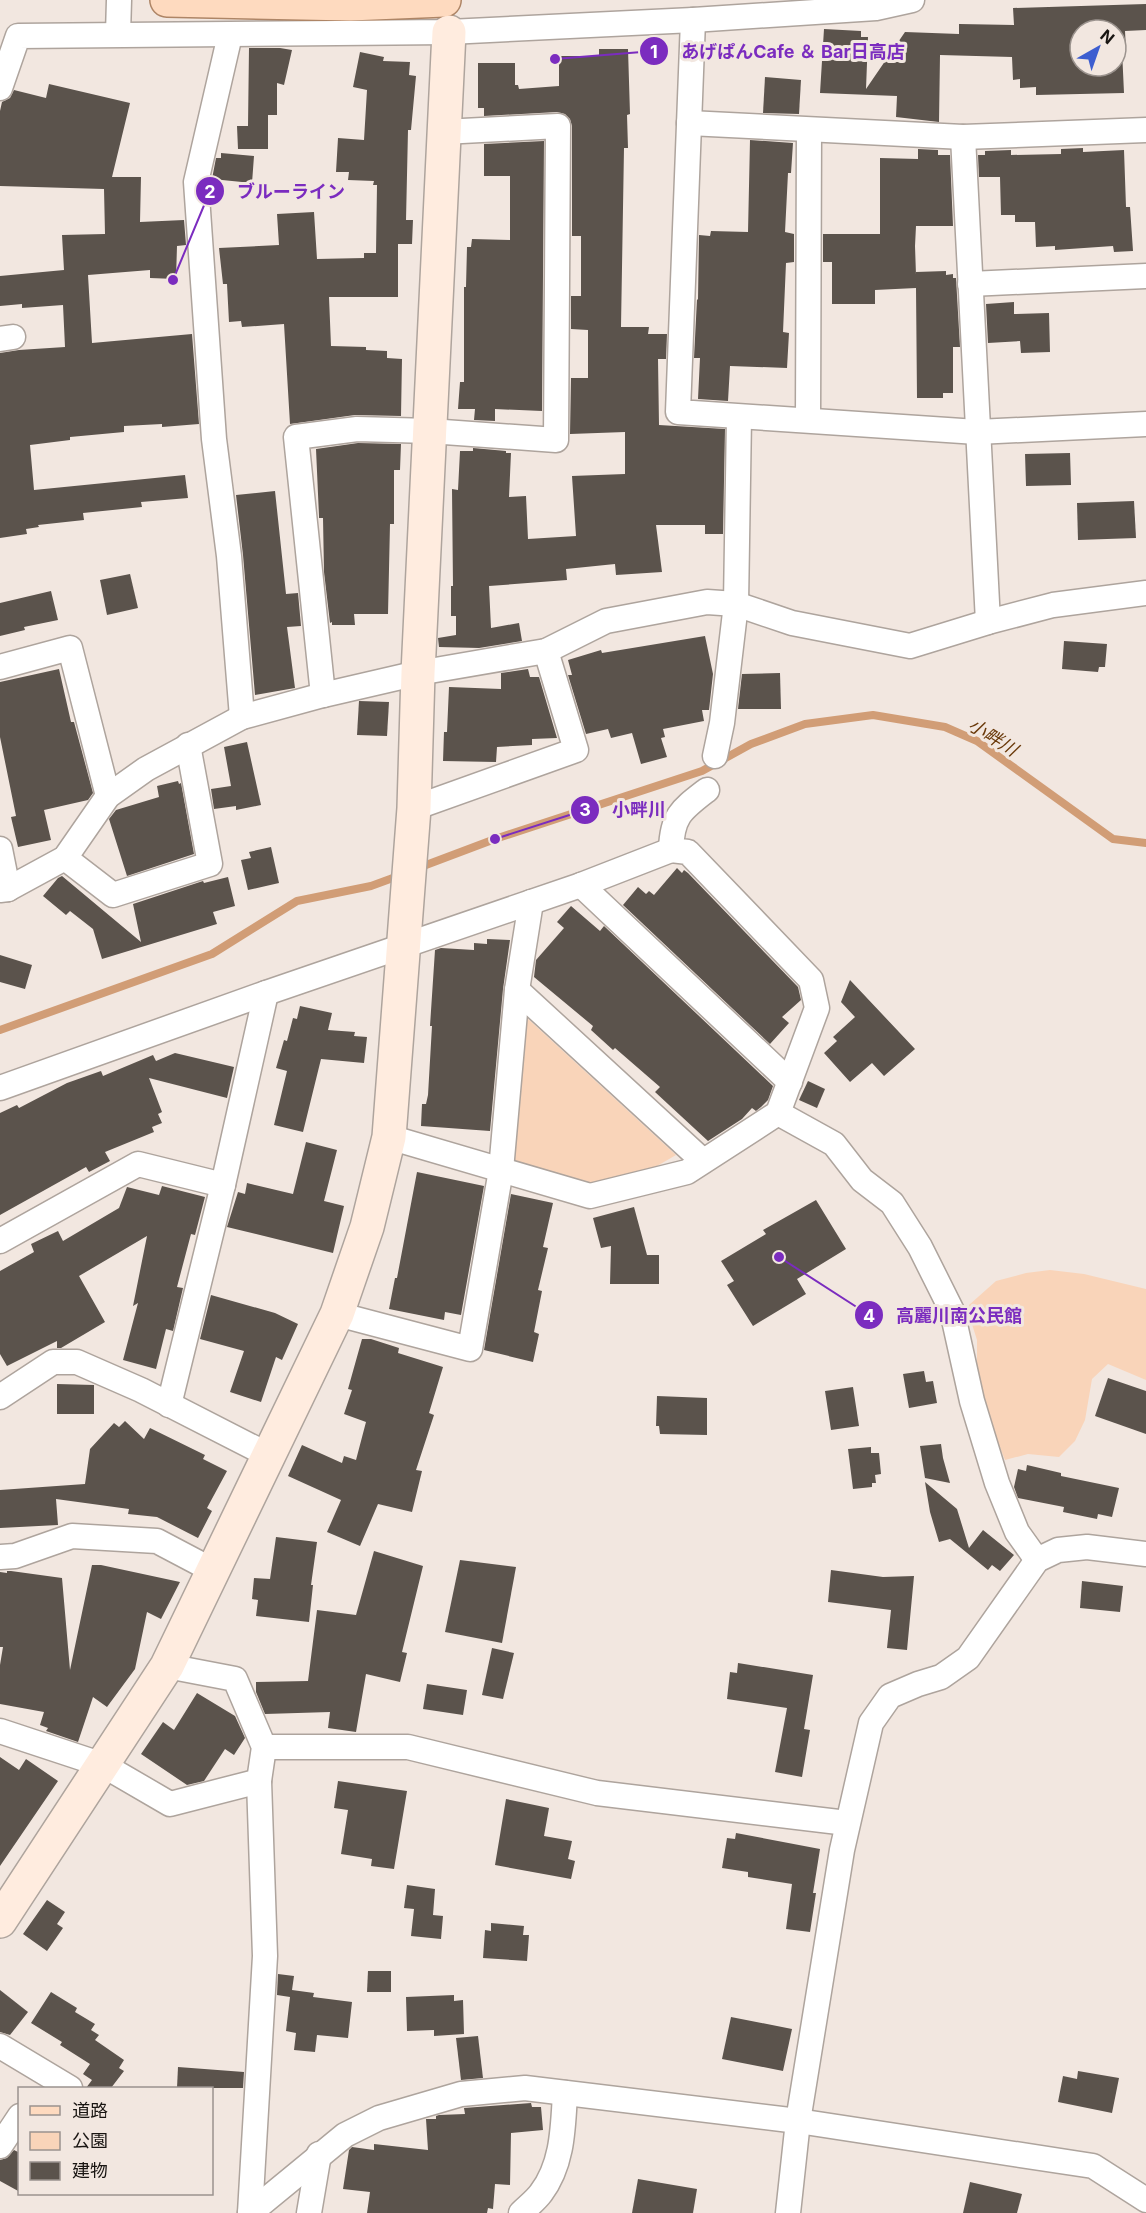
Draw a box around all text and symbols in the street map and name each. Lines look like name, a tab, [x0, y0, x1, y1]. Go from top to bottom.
north arrow	[1068, 18, 1128, 78]
text: N	[1097, 25, 1119, 48]
callout: あげぱんCafe ＆ Bar日高店	[639, 33, 917, 69]
text: 1	[650, 41, 658, 62]
text: あげぱんCafe ＆ Bar日高店	[681, 41, 905, 62]
callout: ブルーライン	[195, 173, 357, 209]
text: 2	[204, 181, 216, 202]
text: ブルーライン	[237, 181, 345, 202]
water label: 小畔川	[965, 714, 1023, 761]
callout: 小畔川	[570, 792, 678, 828]
text: 3	[579, 799, 591, 820]
text: 小畔川	[612, 799, 666, 820]
callout: 高麗川南公民館	[854, 1297, 1034, 1333]
text: 4	[863, 1305, 875, 1326]
text: 高麗川南公民館	[896, 1305, 1022, 1326]
legend	[18, 2087, 213, 2195]
text: 道路	[72, 2100, 108, 2121]
text: 公園	[72, 2130, 108, 2151]
text: 建物	[72, 2160, 108, 2181]

